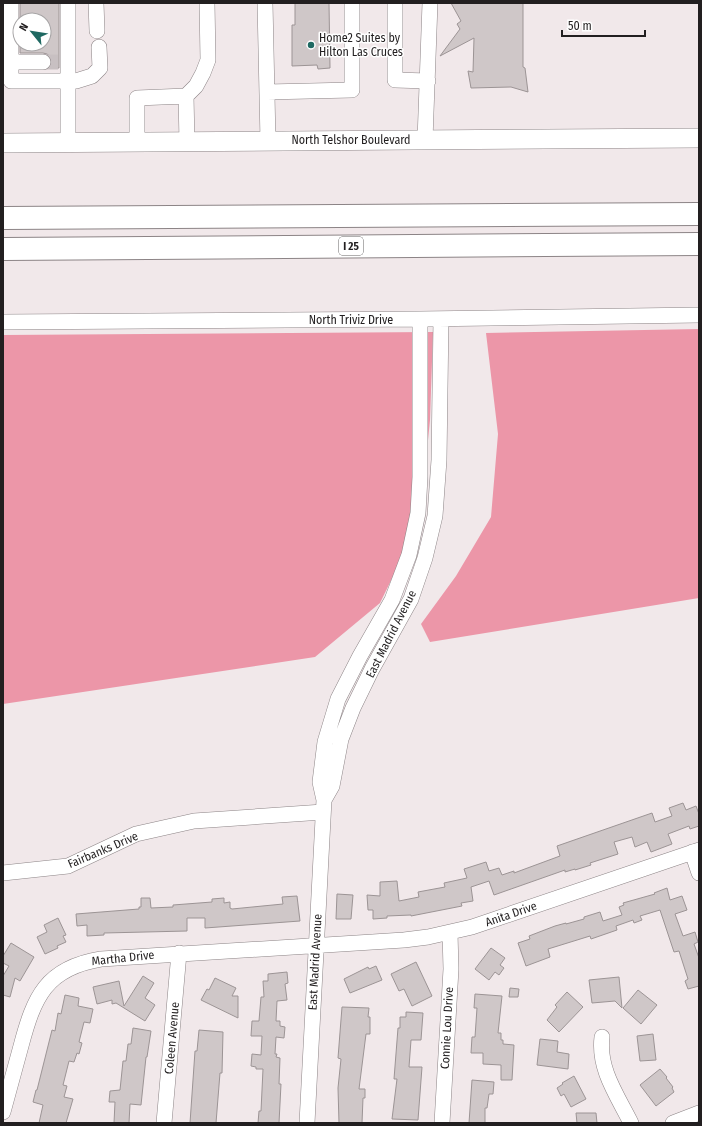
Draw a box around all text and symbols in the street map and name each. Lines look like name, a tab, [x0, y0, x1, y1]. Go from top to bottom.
north arrow	[12, 12, 52, 52]
scale bar	[562, 12, 645, 38]
text: 50 m	[568, 19, 592, 33]
text: N	[16, 21, 31, 33]
place label: Home2 Suites by Hilton Las Cruces	[319, 31, 403, 59]
marker: Home2 Suites by Hilton Las Cruces	[306, 40, 316, 50]
street label: North Telshor Boulevard	[291, 133, 411, 147]
road number: I 25	[339, 237, 363, 255]
street label: North Triviz Drive	[309, 313, 393, 327]
street label: East Madrid Avenue	[363, 588, 419, 680]
street label: Fairbanks Drive	[66, 829, 140, 871]
street label: Anita Drive	[483, 899, 539, 929]
street label: East Madrid Avenue	[305, 913, 325, 1011]
street label: Martha Drive	[91, 948, 155, 968]
street label: Connie Lou Drive	[438, 986, 456, 1070]
street label: Coleen Avenue	[162, 1001, 182, 1075]

